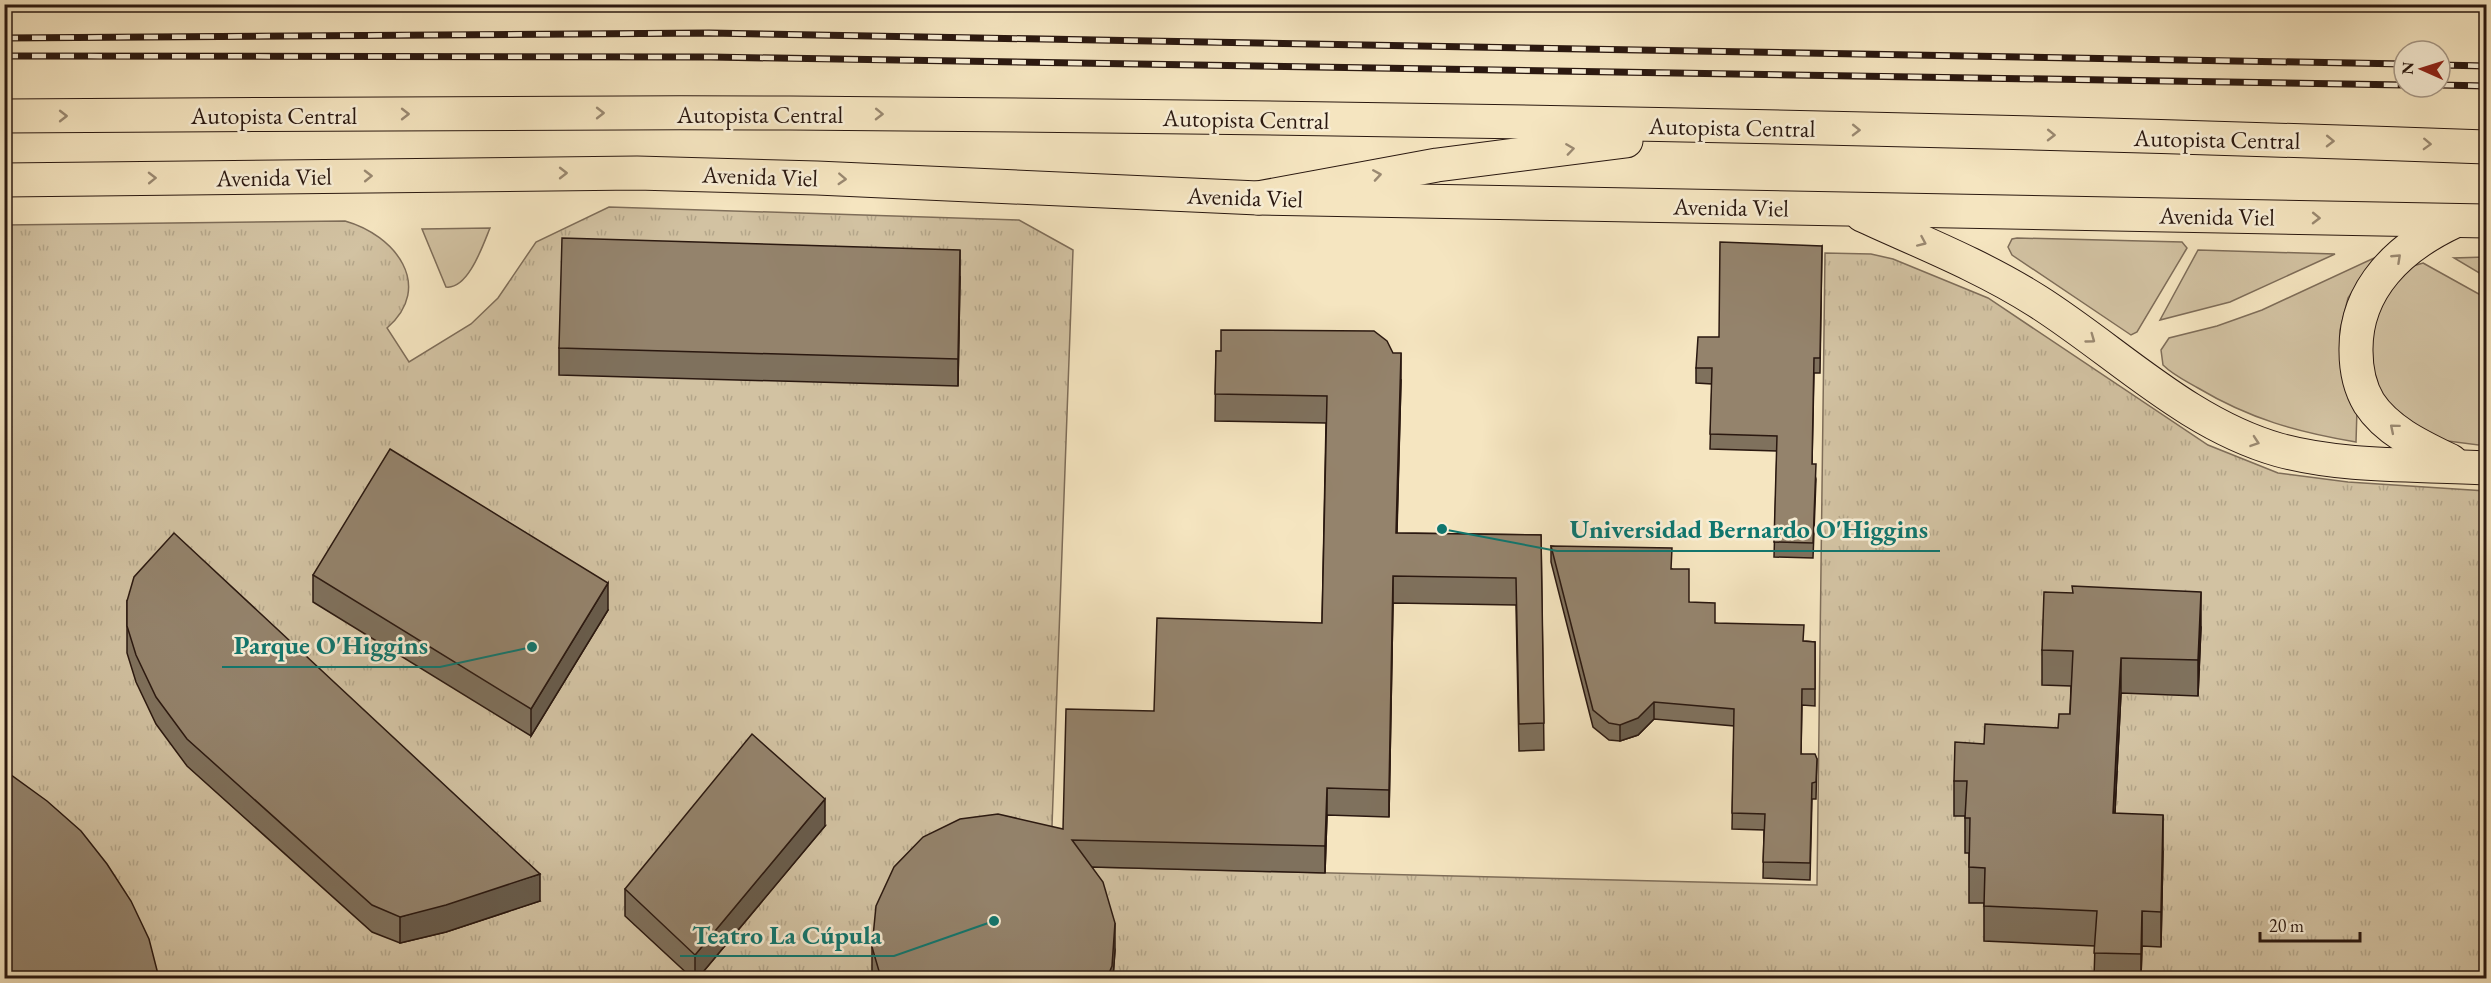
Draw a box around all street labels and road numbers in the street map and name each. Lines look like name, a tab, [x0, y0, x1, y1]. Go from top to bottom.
street label: Autopista Central	[676, 99, 844, 130]
street label: Autopista Central	[190, 100, 358, 131]
street label: Autopista Central	[1161, 102, 1330, 136]
street label: Autopista Central	[1647, 110, 1816, 144]
street label: Autopista Central	[2132, 122, 2301, 156]
street label: Avenida Viel	[701, 158, 819, 194]
street label: Avenida Viel	[215, 160, 332, 194]
street label: Avenida Viel	[1186, 179, 1304, 215]
street label: Avenida Viel	[1672, 190, 1789, 224]
street label: Avenida Viel	[2158, 199, 2275, 233]

